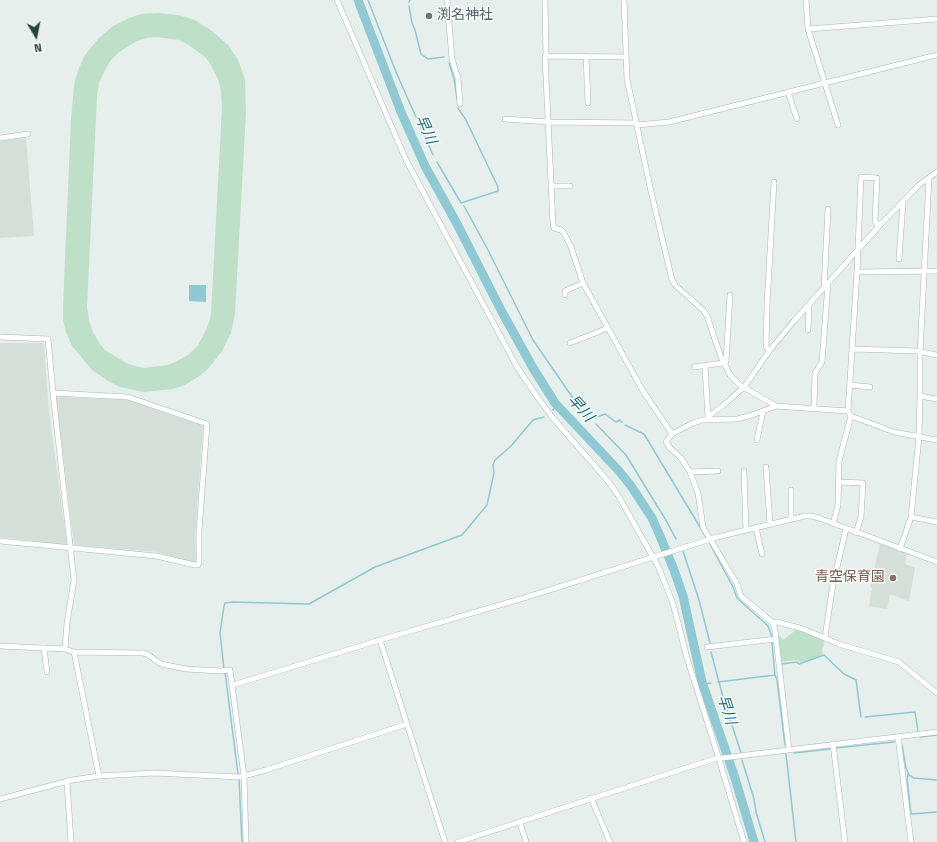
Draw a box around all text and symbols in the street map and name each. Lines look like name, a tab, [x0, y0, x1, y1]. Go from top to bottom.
place label: 渕名神社	[437, 8, 493, 24]
marker: 渕名神社	[424, 11, 434, 21]
north arrow	[16, 16, 56, 56]
text: N	[33, 39, 43, 56]
water label: 早川	[411, 113, 439, 147]
water label: 早川	[563, 392, 597, 426]
place label: 青空保育園	[815, 570, 885, 586]
marker: 青空保育園	[888, 573, 898, 583]
water label: 早川	[713, 693, 739, 727]

